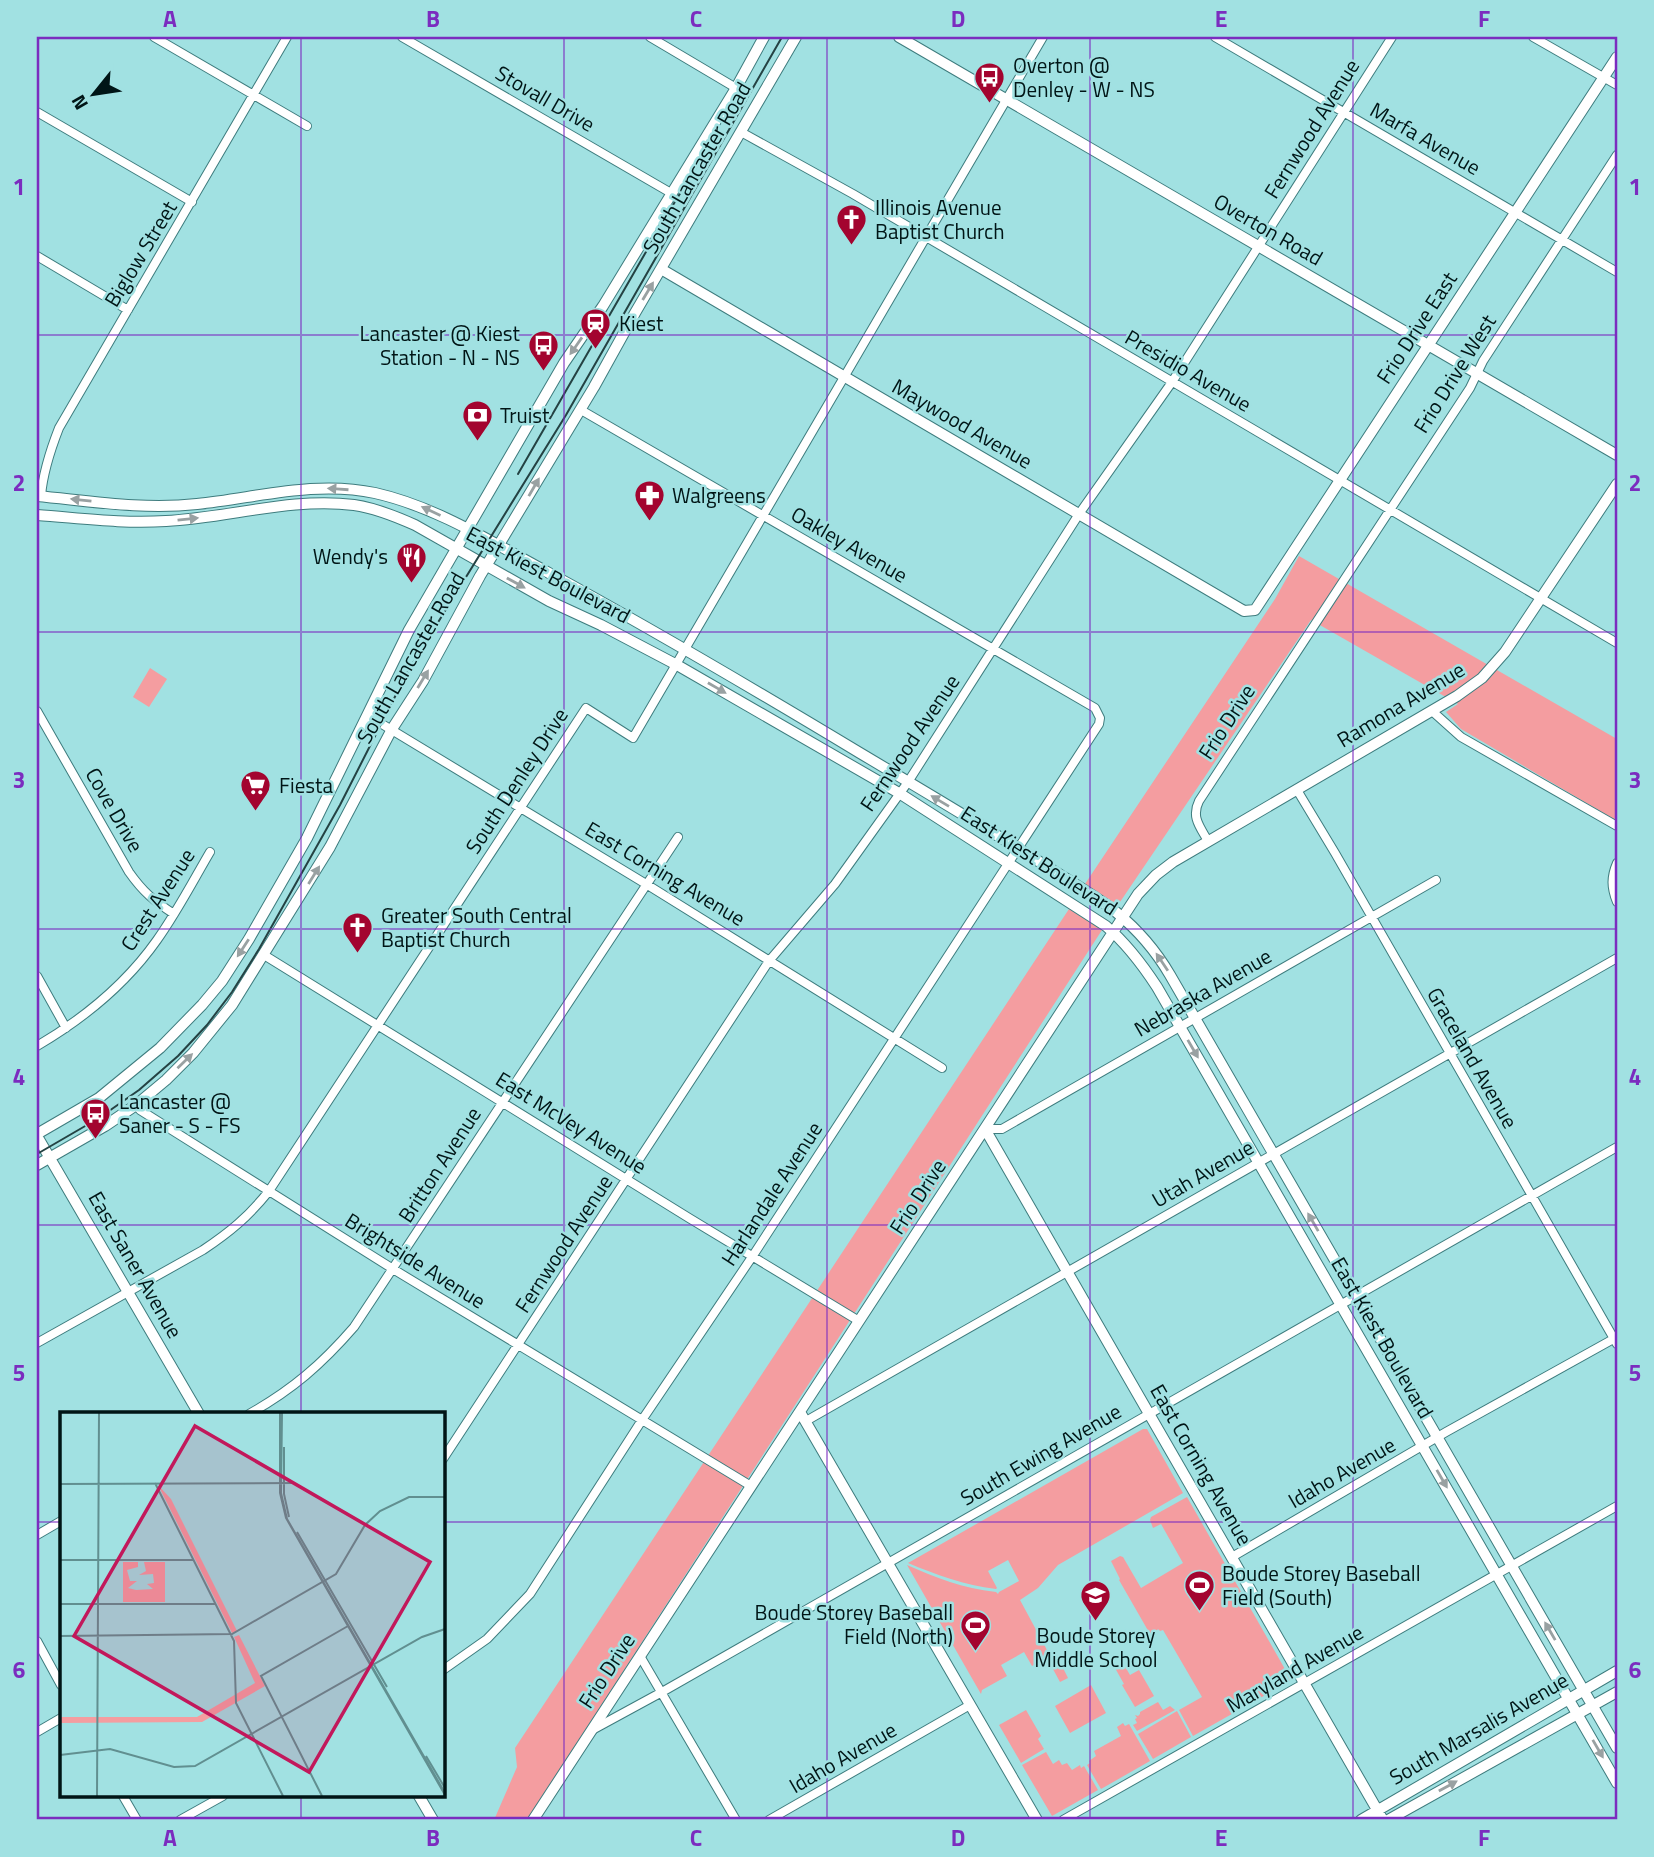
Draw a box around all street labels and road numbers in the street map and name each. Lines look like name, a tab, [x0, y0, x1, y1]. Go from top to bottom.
street label: Fernwood Avenue	[1255, 52, 1367, 204]
street label: Stovall Drive	[490, 57, 601, 140]
street label: South Lancaster Road	[634, 76, 758, 259]
street label: Marfa Avenue	[1364, 93, 1487, 183]
street label: Overton Road	[1208, 185, 1329, 273]
street label: Biglow Street	[96, 194, 185, 313]
street label: Frio Drive East	[1368, 265, 1465, 390]
street label: Frio Drive West	[1405, 307, 1504, 439]
street label: Presidio Avenue	[1119, 321, 1258, 419]
street label: Maywood Avenue	[886, 370, 1039, 476]
street label: Oakley Avenue	[785, 498, 914, 591]
street label: East Kiest Boulevard	[461, 517, 636, 631]
street label: South Lancaster Road	[348, 566, 472, 749]
street label: Ramona Avenue	[1330, 653, 1471, 755]
street label: Fernwood Avenue	[851, 668, 967, 817]
street label: Frio Drive	[1190, 677, 1262, 765]
street label: South Denley Drive	[457, 701, 575, 860]
street label: Cove Drive	[78, 761, 152, 858]
street label: East Kiest Boulevard	[955, 797, 1125, 923]
street label: East Corning Avenue	[579, 813, 752, 934]
street label: Crest Avenue	[112, 842, 202, 957]
street label: Nebraska Avenue	[1128, 940, 1277, 1045]
street label: Graceland Avenue	[1419, 981, 1526, 1134]
street label: East McVey Avenue	[490, 1063, 653, 1181]
street label: Britton Avenue	[390, 1100, 489, 1229]
street label: Harlandale Avenue	[713, 1115, 830, 1272]
street label: Utah Avenue	[1146, 1131, 1259, 1215]
street label: Frio Drive	[881, 1152, 953, 1240]
street label: Fernwood Avenue	[506, 1168, 620, 1319]
street label: East Saner Avenue	[81, 1185, 191, 1344]
street label: Brightside Avenue	[339, 1204, 492, 1316]
street label: East Kiest Boulevard	[1324, 1251, 1442, 1424]
street label: East Corning Avenue	[1143, 1378, 1261, 1551]
street label: South Ewing Avenue	[954, 1395, 1127, 1513]
street label: Idaho Avenue	[1282, 1428, 1401, 1516]
street label: Maryland Avenue	[1220, 1616, 1369, 1720]
street label: Frio Drive	[570, 1626, 642, 1714]
street label: South Marsalis Avenue	[1383, 1664, 1574, 1793]
street label: Idaho Avenue	[783, 1713, 902, 1801]

